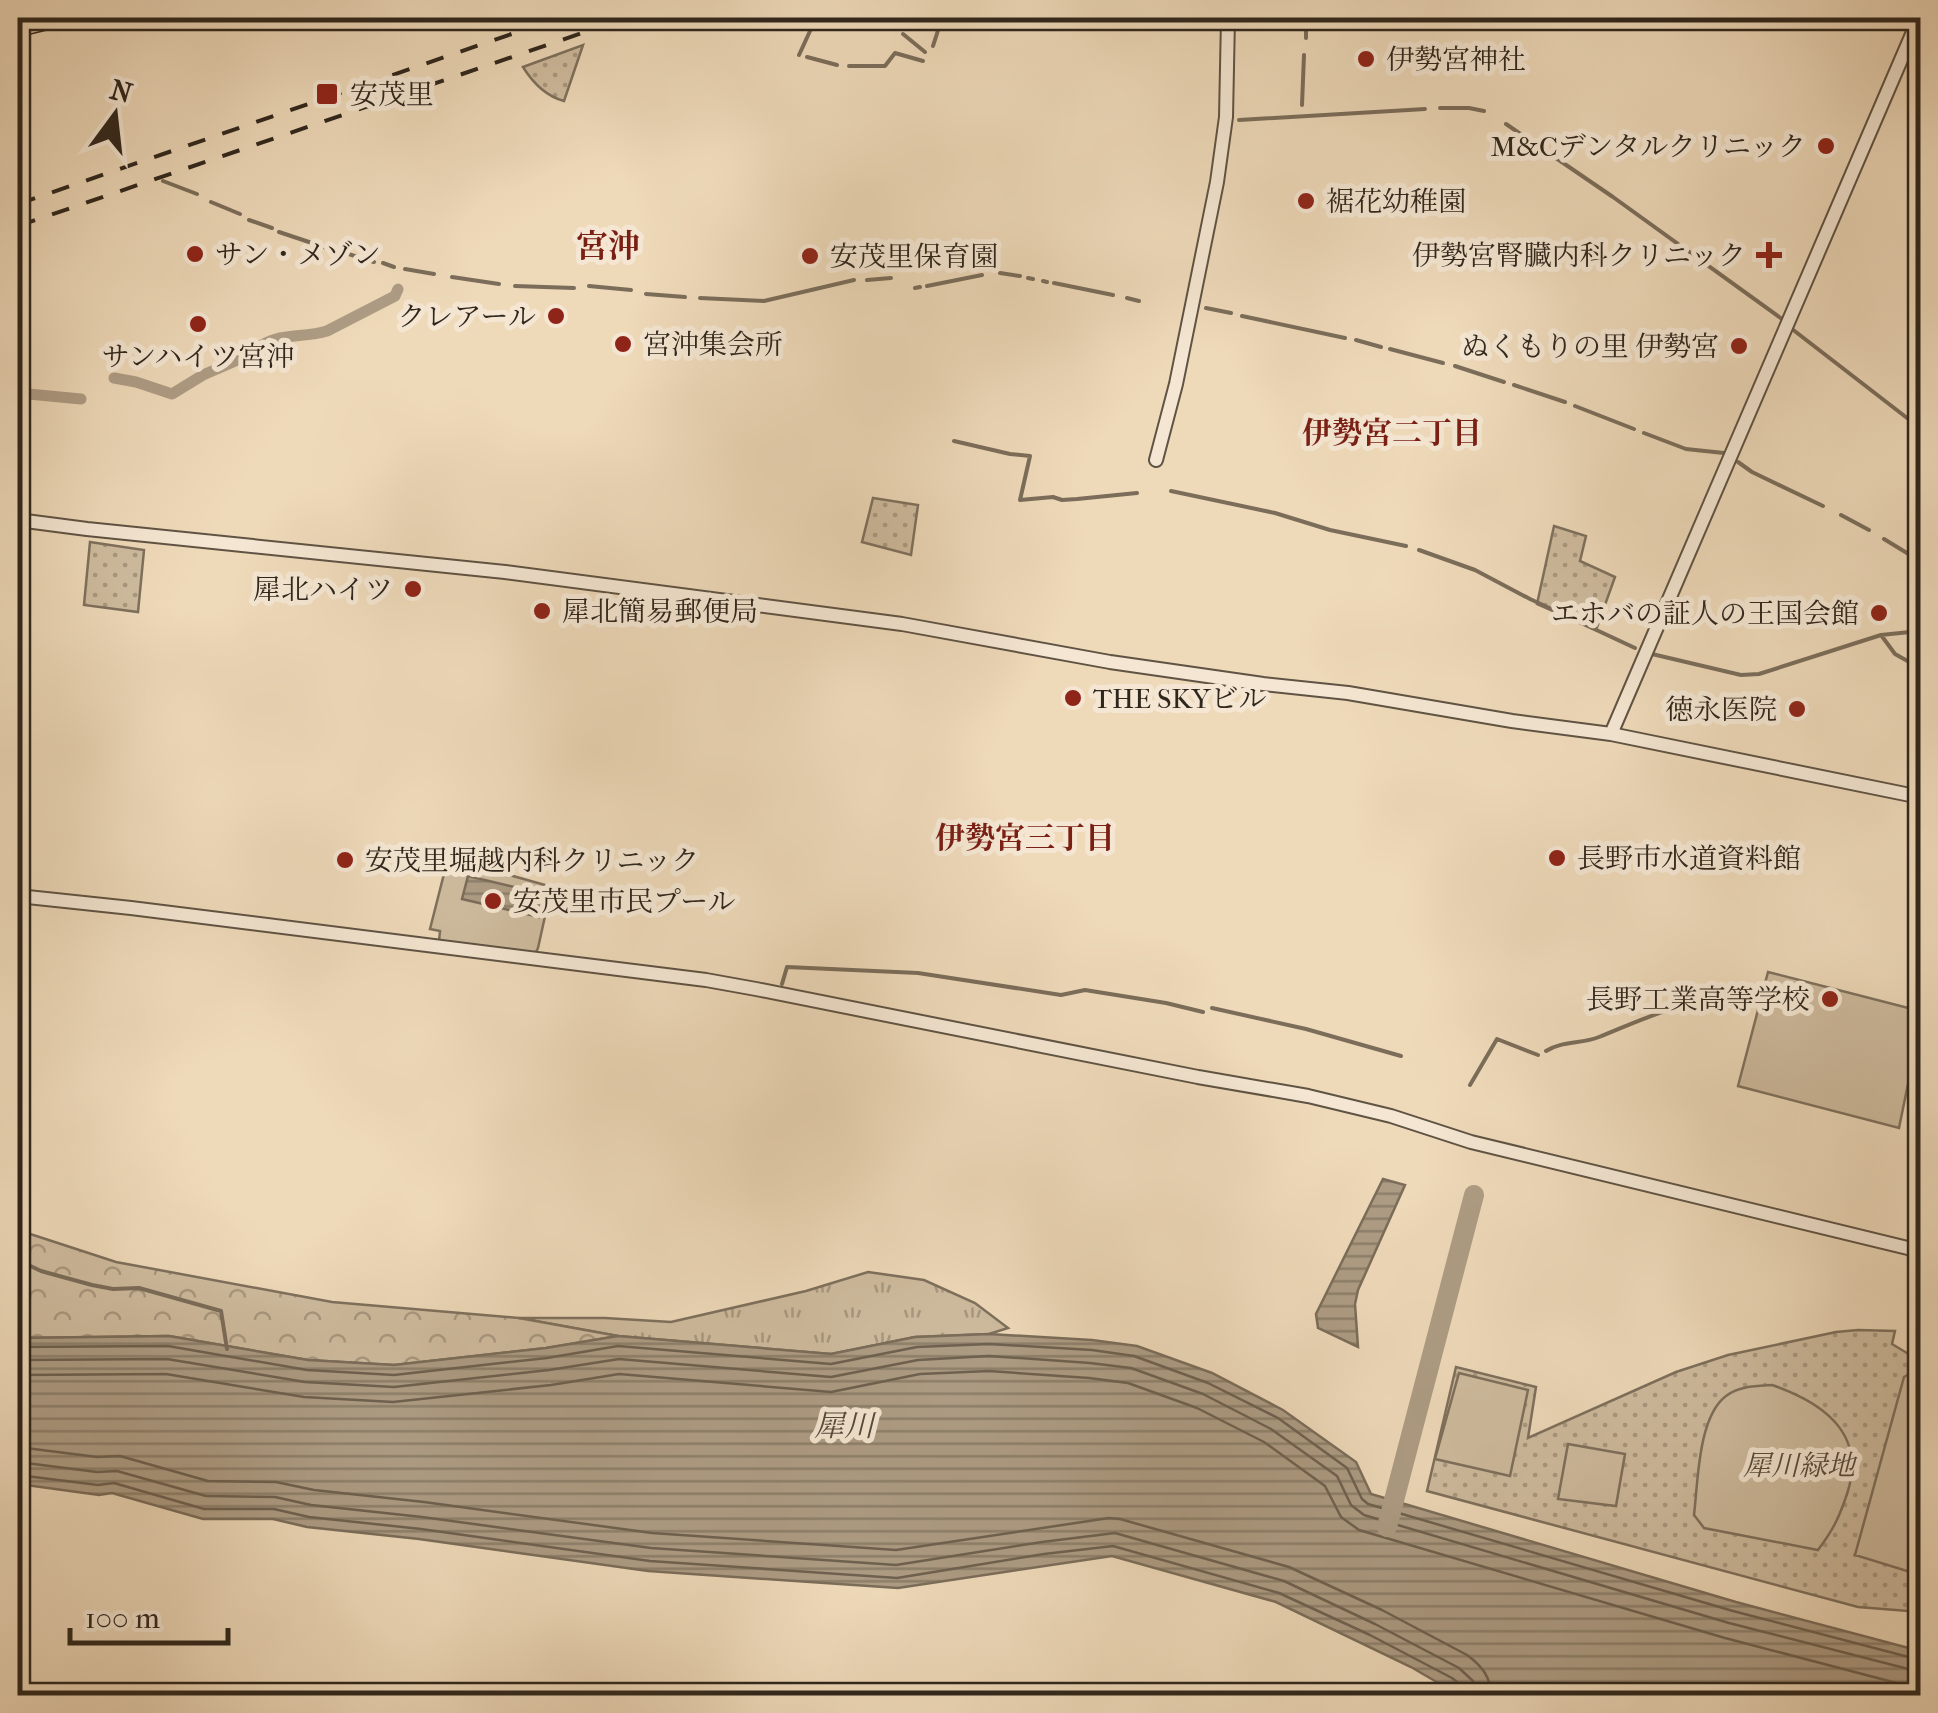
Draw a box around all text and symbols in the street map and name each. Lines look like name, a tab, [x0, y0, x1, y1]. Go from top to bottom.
place label: 伊勢宮神社	[1386, 43, 1526, 76]
marker: 伊勢宮神社	[1355, 48, 1377, 70]
north arrow	[65, 65, 165, 165]
text: N	[107, 73, 137, 110]
place label: 安茂里	[350, 78, 434, 111]
marker: 安茂里	[314, 81, 340, 107]
place label: M&Cデンタルクリニック	[1490, 130, 1806, 163]
marker: M&Cデンタルクリニック	[1815, 135, 1837, 157]
place label: 裾花幼稚園	[1326, 185, 1466, 218]
marker: 裾花幼稚園	[1295, 190, 1317, 212]
district label: 宮沖	[576, 228, 640, 265]
place label: サン・メゾン	[215, 238, 381, 271]
place label: 伊勢宮腎臓内科クリニック	[1412, 239, 1746, 272]
place label: 安茂里保育園	[830, 240, 998, 273]
marker: 伊勢宮腎臓内科クリニック	[1756, 242, 1782, 268]
marker: サン・メゾン	[184, 243, 206, 265]
marker: 安茂里保育園	[799, 245, 821, 267]
place label: クレアール	[397, 300, 536, 333]
marker: クレアール	[545, 305, 567, 327]
marker: サンハイツ宮沖	[187, 313, 209, 335]
place label: 宮沖集会所	[643, 328, 783, 361]
place label: ぬくもりの里 伊勢宮	[1461, 330, 1719, 363]
marker: 宮沖集会所	[612, 333, 634, 355]
marker: ぬくもりの里 伊勢宮	[1728, 335, 1750, 357]
place label: サンハイツ宮沖	[102, 340, 294, 373]
district label: 伊勢宮二丁目	[1302, 416, 1482, 451]
place label: 犀北ハイツ	[253, 573, 393, 606]
marker: 犀北ハイツ	[402, 578, 424, 600]
place label: 犀北簡易郵便局	[562, 595, 758, 628]
place label: エホバの証人の王国会館	[1551, 597, 1859, 630]
marker: 犀北簡易郵便局	[531, 600, 553, 622]
marker: エホバの証人の王国会館	[1868, 602, 1890, 624]
place label: THE SKYビル	[1093, 682, 1266, 715]
marker: THE SKYビル	[1062, 687, 1084, 709]
place label: 徳永医院	[1665, 693, 1777, 726]
marker: 徳永医院	[1786, 698, 1808, 720]
district label: 伊勢宮三丁目	[935, 821, 1115, 856]
place label: 長野市水道資料館	[1577, 842, 1801, 875]
place label: 安茂里堀越内科クリニック	[365, 844, 699, 877]
marker: 長野市水道資料館	[1546, 847, 1568, 869]
marker: 安茂里堀越内科クリニック	[334, 849, 356, 871]
place label: 安茂里市民プール	[513, 885, 736, 918]
marker: 安茂里市民プール	[482, 890, 504, 912]
place label: 長野工業高等学校	[1586, 983, 1810, 1016]
marker: 長野工業高等学校	[1819, 988, 1841, 1010]
water label: 犀川	[814, 1409, 877, 1444]
park label: 犀川緑地	[1743, 1449, 1858, 1482]
scale bar	[70, 1583, 228, 1645]
text: 100 m	[85, 1601, 160, 1636]

